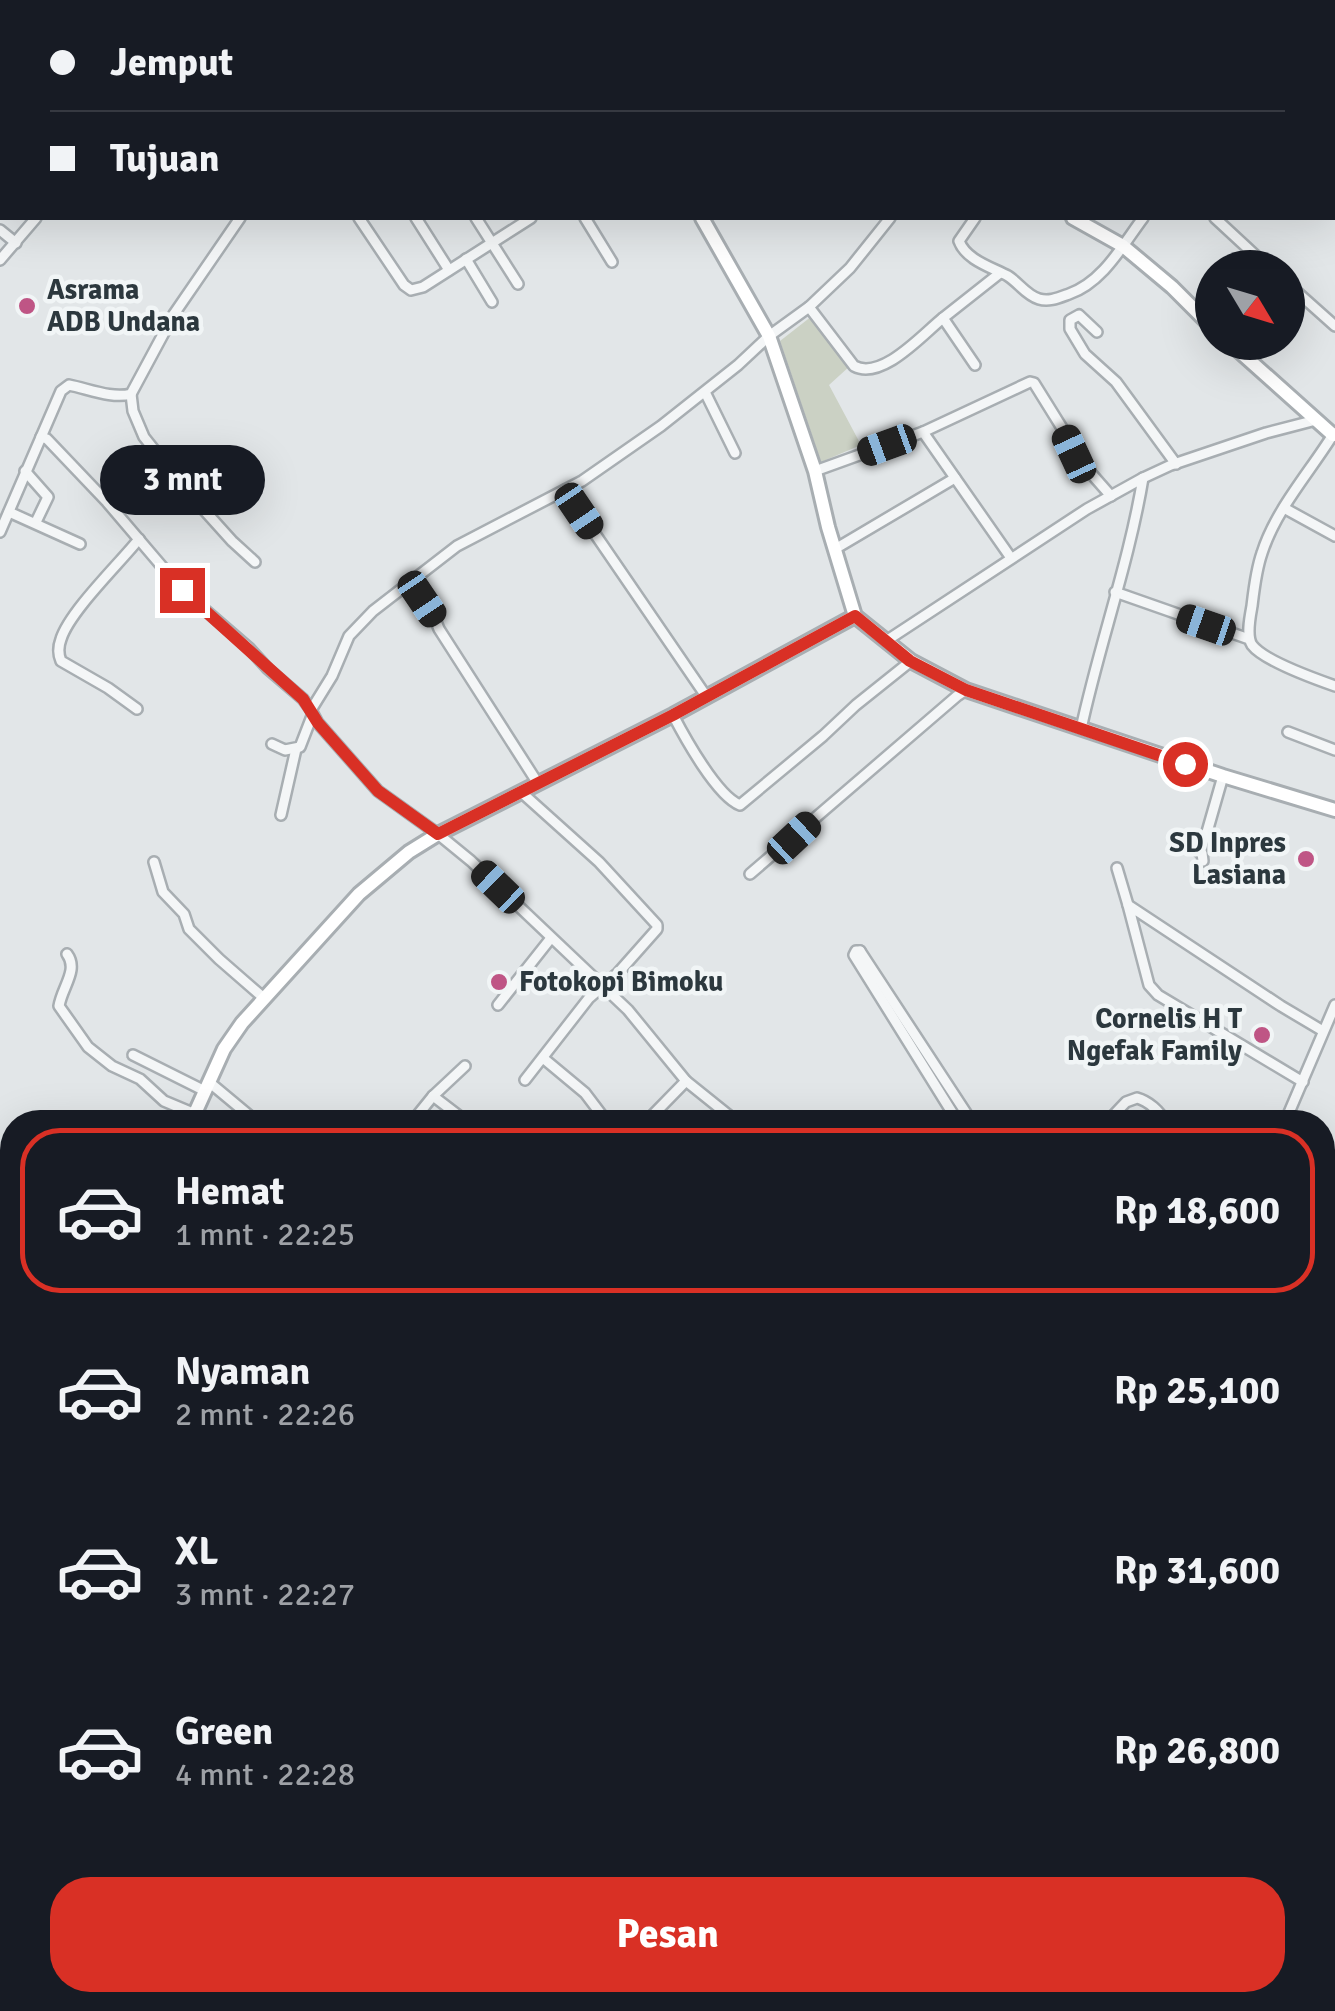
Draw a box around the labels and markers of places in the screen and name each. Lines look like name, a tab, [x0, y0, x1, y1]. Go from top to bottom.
place label: Asrama ADB Undana	[47, 273, 200, 339]
marker: Asrama ADB Undana	[16, 295, 38, 317]
place label: SD Inpres Lasiana	[1169, 826, 1286, 892]
marker: SD Inpres Lasiana	[1295, 848, 1317, 870]
place label: Fotokopi Bimoku	[519, 965, 723, 999]
marker: Fotokopi Bimoku	[488, 971, 510, 993]
place label: Cornelis H T Ngefak Family	[1067, 1002, 1243, 1068]
marker: Cornelis H T Ngefak Family	[1251, 1024, 1273, 1046]

